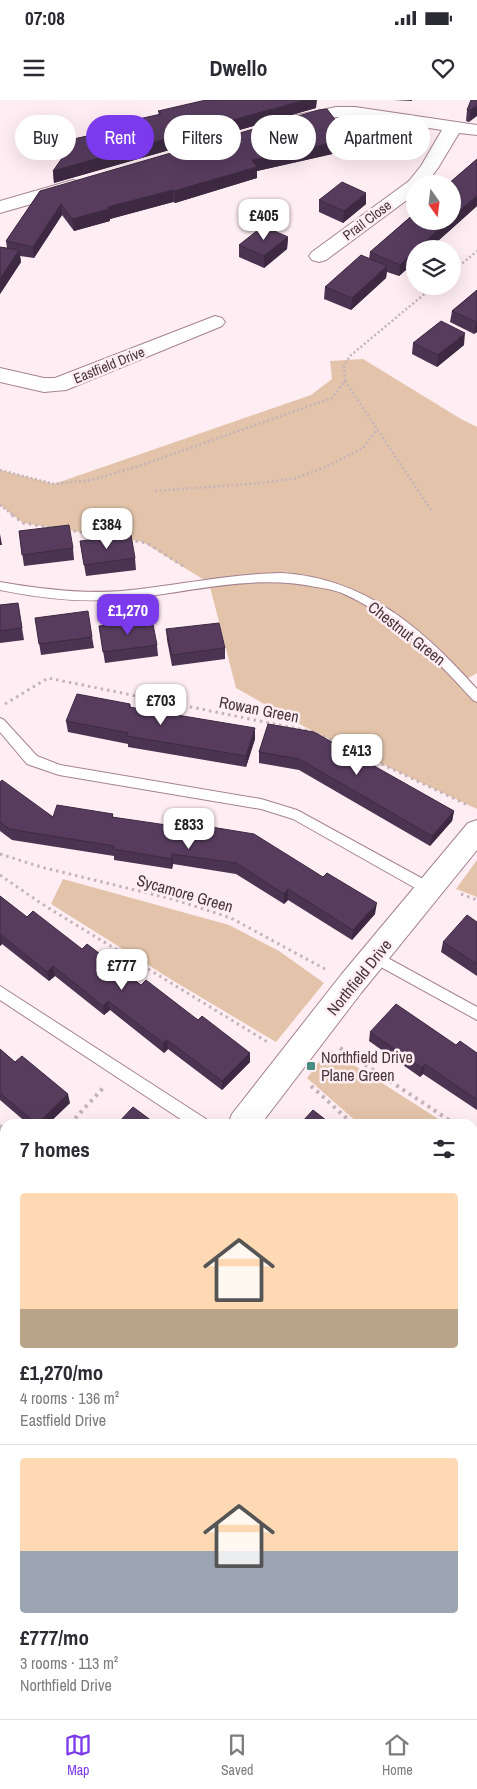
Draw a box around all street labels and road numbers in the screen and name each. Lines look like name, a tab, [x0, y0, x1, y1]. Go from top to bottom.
street label: Prail Close	[339, 196, 395, 244]
street label: Eastfield Drive	[71, 343, 147, 387]
street label: Chestnut Green	[364, 596, 450, 670]
street label: Rowan Green	[217, 690, 301, 728]
street label: Sycamore Green	[134, 869, 236, 917]
street label: Northfield Drive	[322, 934, 396, 1020]

